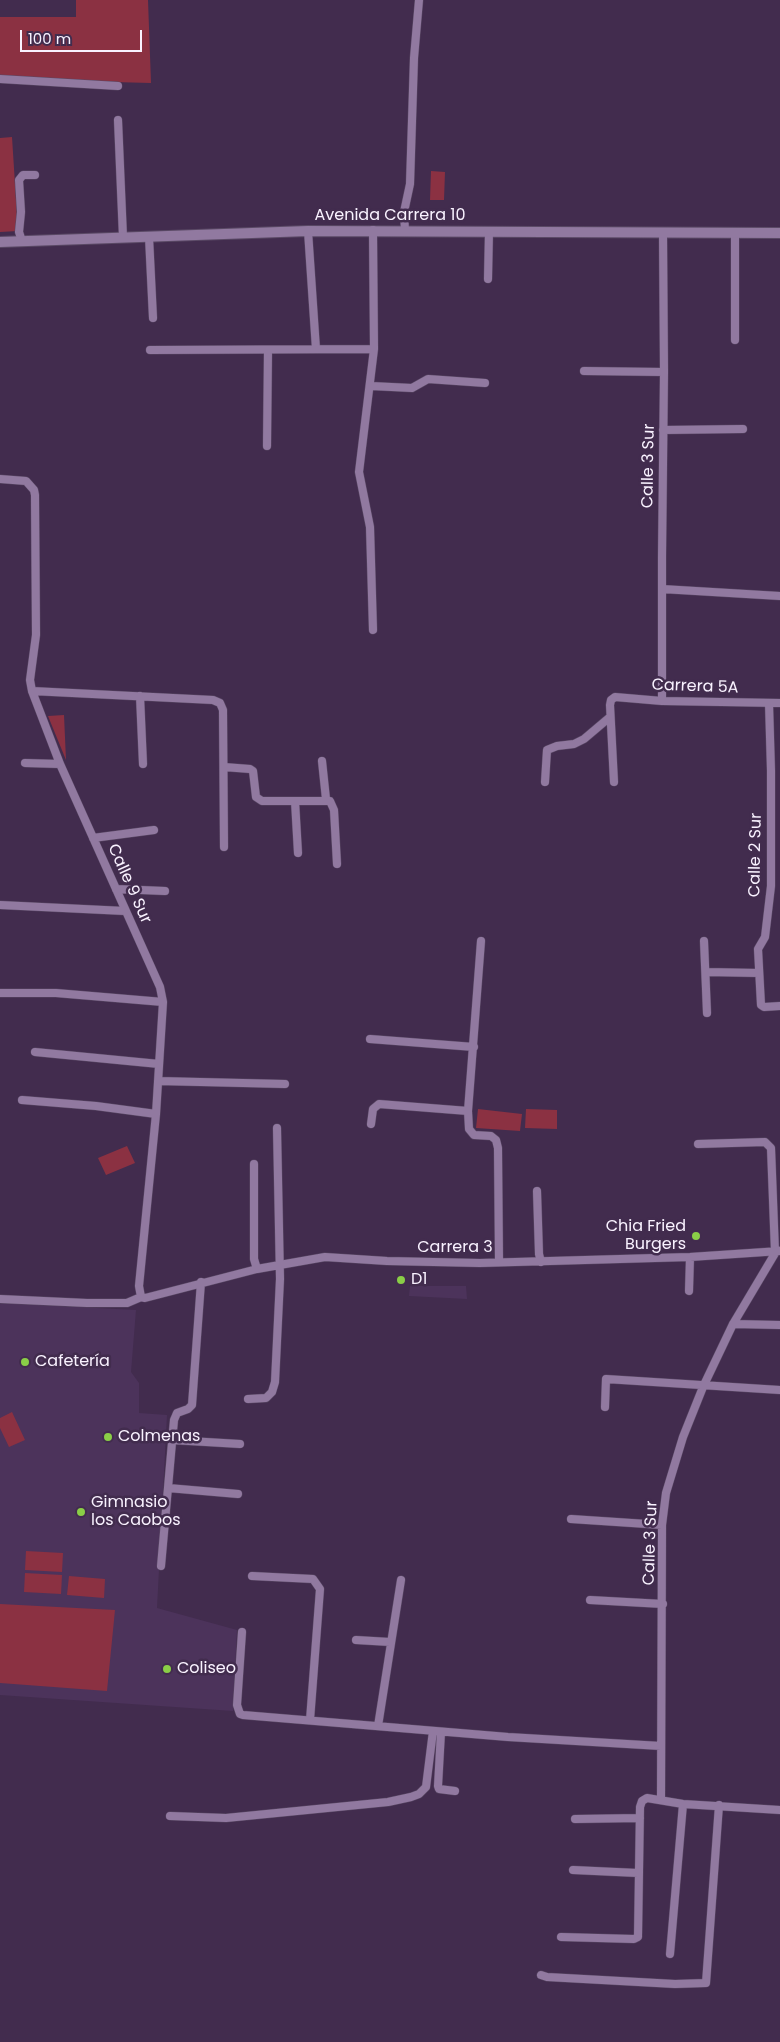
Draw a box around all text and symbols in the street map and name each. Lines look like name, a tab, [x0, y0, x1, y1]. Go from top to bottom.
scale bar	[22, 20, 145, 52]
text: 100 m	[28, 28, 71, 49]
street label: Avenida Carrera 10	[314, 206, 466, 226]
street label: Calle 3 Sur	[639, 424, 659, 508]
street label: Carrera 5A	[651, 676, 739, 698]
street label: Calle 2 Sur	[746, 813, 766, 897]
street label: Calle 9 Sur	[103, 841, 155, 927]
place label: Chia Fried Burgers	[606, 1217, 686, 1255]
marker: Chia Fried Burgers	[690, 1230, 702, 1242]
street label: Carrera 3	[417, 1238, 493, 1258]
place label: D1	[411, 1270, 427, 1290]
marker: D1	[395, 1274, 407, 1286]
place label: Cafetería	[35, 1352, 110, 1372]
marker: Cafetería	[19, 1356, 31, 1368]
place label: Colmenas	[118, 1427, 200, 1447]
marker: Colmenas	[102, 1431, 114, 1443]
place label: Gimnasio los Caobos	[91, 1493, 181, 1531]
street label: Calle 3 Sur	[640, 1500, 662, 1586]
marker: Gimnasio los Caobos	[75, 1506, 87, 1518]
place label: Coliseo	[177, 1659, 236, 1679]
marker: Coliseo	[161, 1663, 173, 1675]

